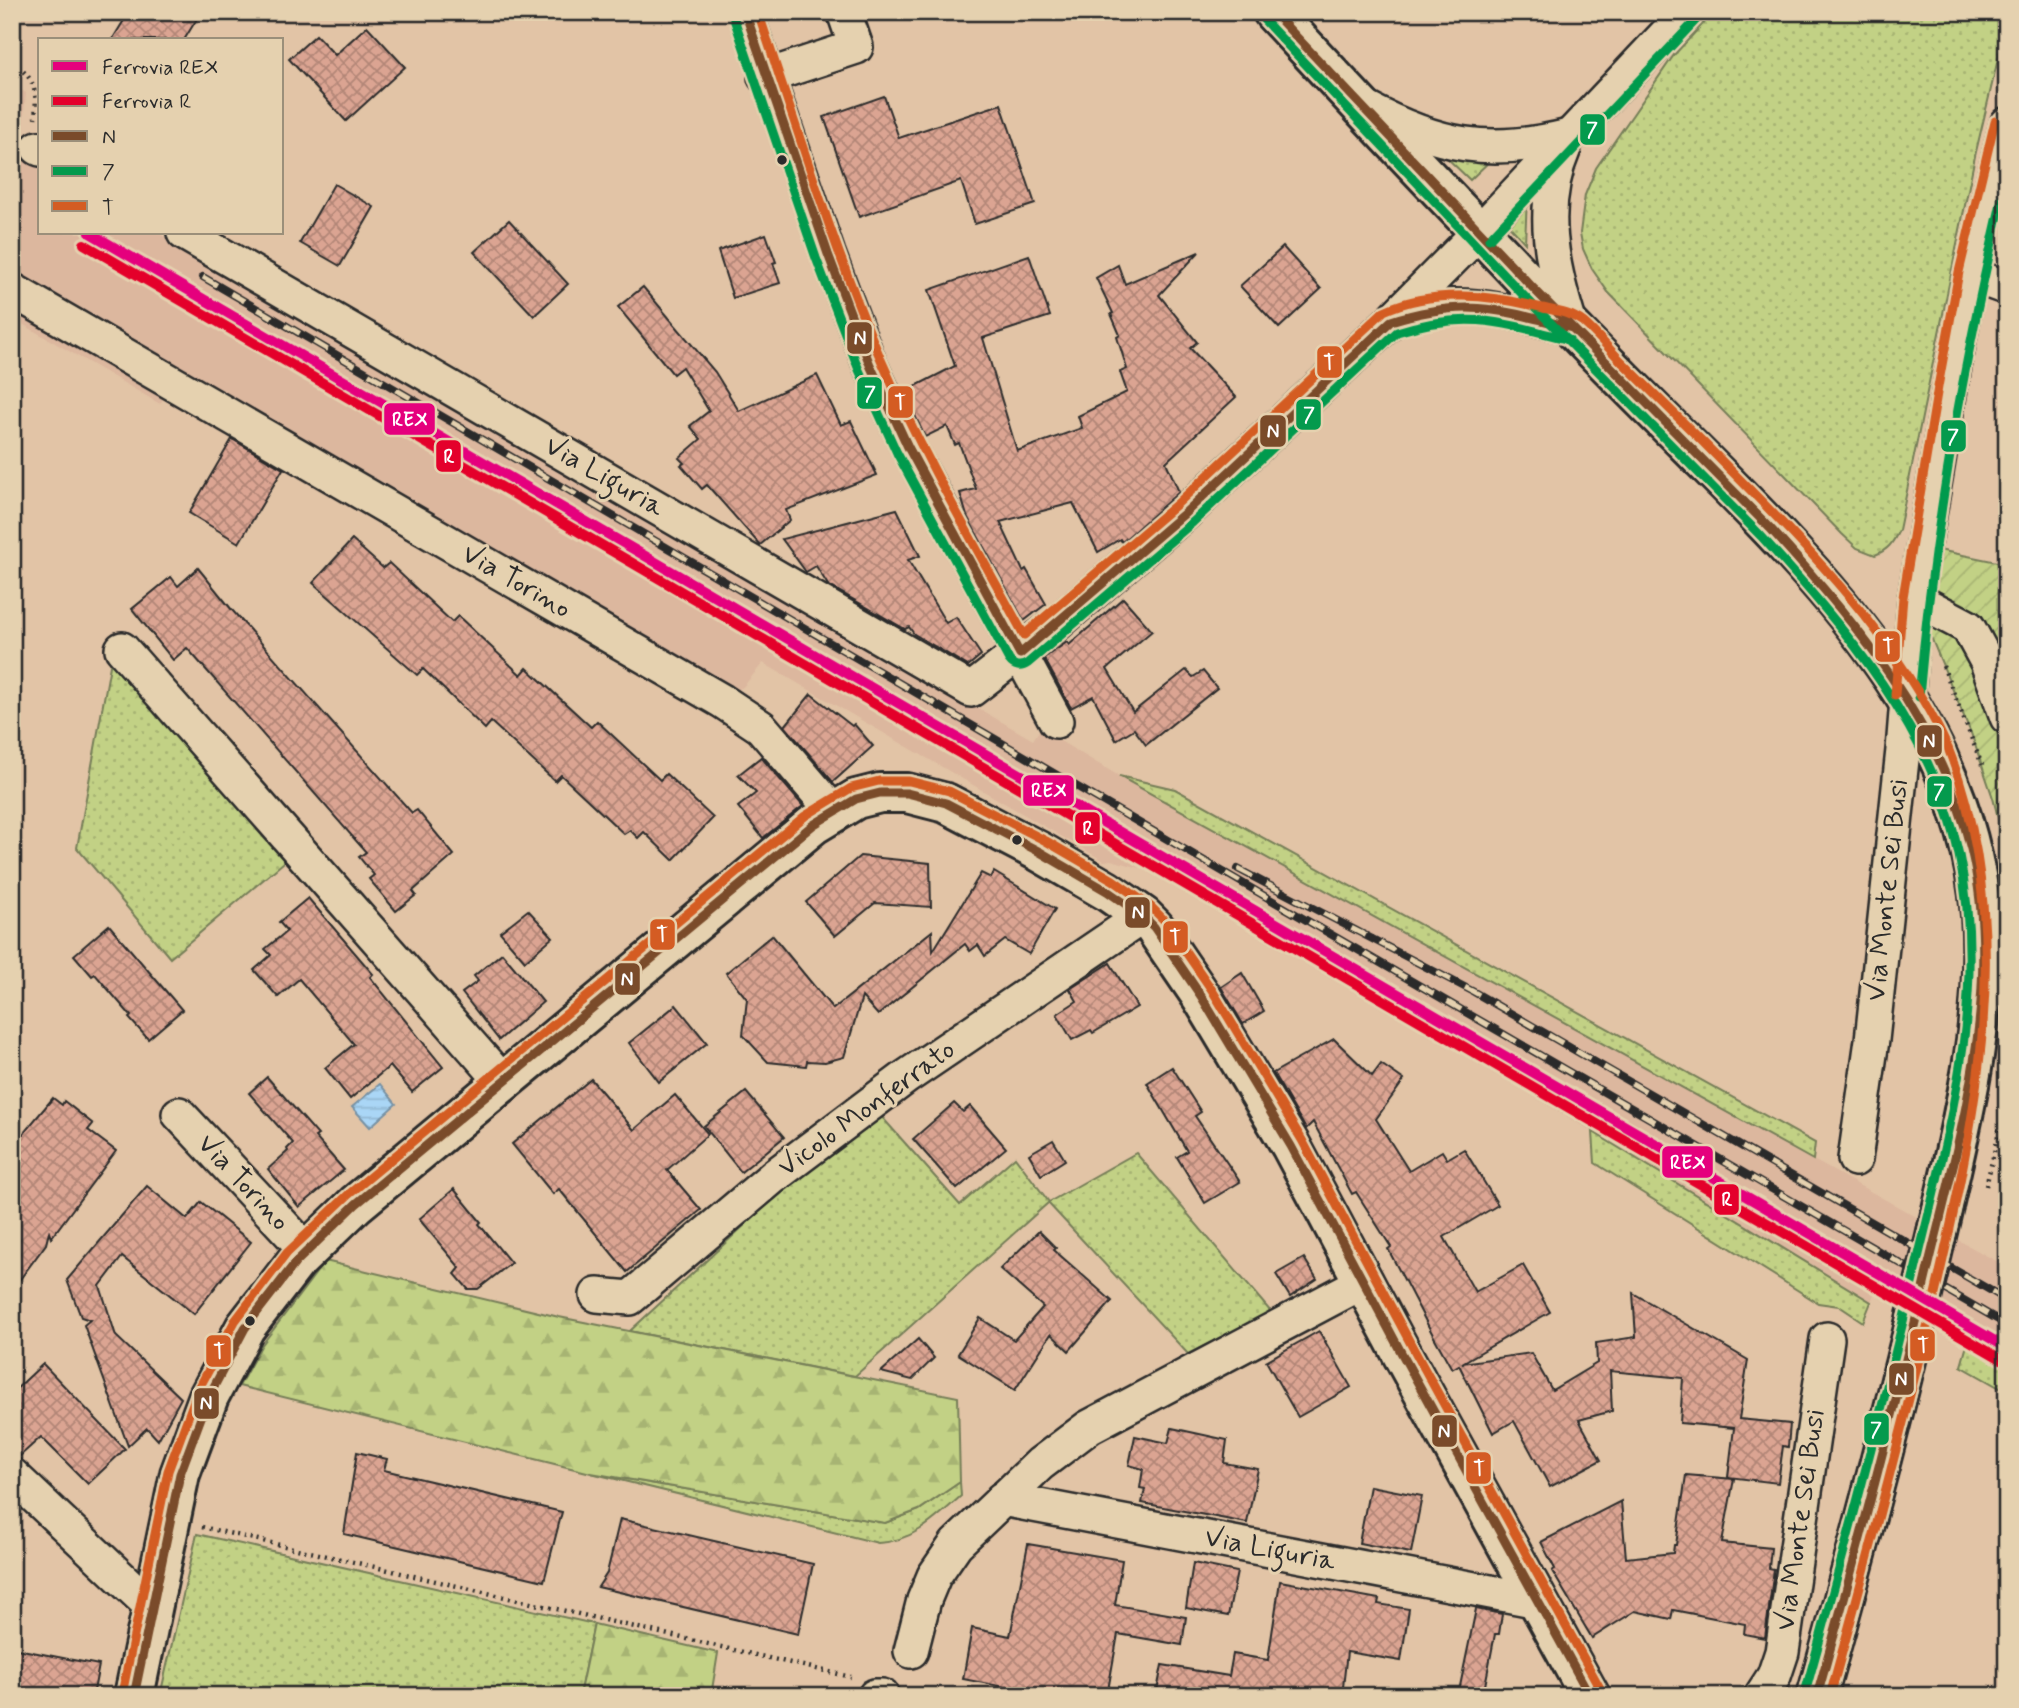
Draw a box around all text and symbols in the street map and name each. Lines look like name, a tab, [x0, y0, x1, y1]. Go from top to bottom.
legend	[38, 38, 284, 234]
text: Ferrovia REX	[102, 54, 219, 82]
text: Ferrovia R	[102, 88, 191, 116]
line badge: 7	[1579, 113, 1606, 146]
text: 7	[1586, 118, 1598, 143]
text: N	[102, 124, 116, 152]
unlabelled marker	[775, 153, 789, 167]
text: 7	[102, 158, 115, 186]
text: T	[102, 194, 114, 222]
line badge: N	[846, 321, 873, 355]
text: N	[854, 327, 866, 352]
line badge: T	[1316, 345, 1343, 379]
text: T	[1323, 351, 1335, 376]
line badge: 7	[856, 376, 883, 410]
text: 7	[864, 382, 876, 407]
line badge: T	[887, 385, 914, 419]
text: T	[894, 391, 906, 416]
line badge: 7	[1295, 398, 1322, 431]
line badge: REX	[383, 402, 436, 436]
text: 7	[1303, 403, 1315, 428]
text: REX	[392, 408, 428, 433]
line badge: N	[1259, 414, 1287, 448]
line badge: 7	[1940, 419, 1967, 453]
text: N	[1267, 420, 1279, 445]
text: 7	[1947, 425, 1959, 450]
street label: Via Liguria	[536, 428, 671, 529]
line badge: R	[435, 439, 462, 473]
text: R	[443, 445, 455, 470]
street label: Via Torino	[455, 536, 577, 628]
line badge: T	[1874, 630, 1901, 663]
text: T	[1882, 635, 1894, 660]
line badge: N	[1916, 724, 1943, 758]
text: N	[1923, 730, 1935, 755]
line badge: REX	[1022, 774, 1075, 807]
line badge: 7	[1926, 775, 1953, 808]
street label: Via Monte Sei Busi	[1858, 777, 1918, 1003]
text: REX	[1031, 779, 1067, 804]
text: 7	[1933, 780, 1945, 805]
line badge: R	[1074, 811, 1101, 845]
text: R	[1082, 817, 1094, 842]
unlabelled marker	[1010, 833, 1024, 847]
line badge: N	[1124, 896, 1151, 929]
text: N	[1132, 901, 1144, 926]
line badge: T	[649, 918, 676, 951]
line badge: T	[1162, 920, 1189, 954]
text: T	[656, 923, 668, 948]
text: T	[1169, 926, 1181, 951]
line badge: N	[614, 962, 641, 996]
text: N	[621, 968, 633, 993]
street label: Vicolo Monferrato	[771, 1032, 963, 1186]
street label: Via Torino	[189, 1126, 297, 1240]
line badge: REX	[1661, 1145, 1714, 1179]
text: REX	[1670, 1151, 1706, 1176]
line badge: R	[1713, 1183, 1740, 1216]
text: R	[1721, 1188, 1733, 1213]
unlabelled marker	[243, 1314, 257, 1328]
line badge: T	[1909, 1328, 1936, 1362]
line badge: T	[205, 1334, 232, 1368]
text: T	[1917, 1334, 1929, 1359]
text: T	[213, 1340, 225, 1365]
line badge: N	[1888, 1362, 1915, 1396]
text: N	[1895, 1368, 1907, 1393]
line badge: N	[193, 1387, 220, 1420]
text: N	[200, 1392, 212, 1417]
street label: Via Monte Sei Busi	[1767, 1407, 1835, 1633]
line badge: 7	[1863, 1412, 1890, 1446]
line badge: N	[1431, 1414, 1458, 1448]
text: 7	[1870, 1418, 1882, 1443]
text: N	[1438, 1420, 1450, 1445]
line badge: T	[1465, 1451, 1492, 1485]
text: T	[1473, 1457, 1485, 1482]
street label: Via Liguria	[1201, 1519, 1339, 1584]

